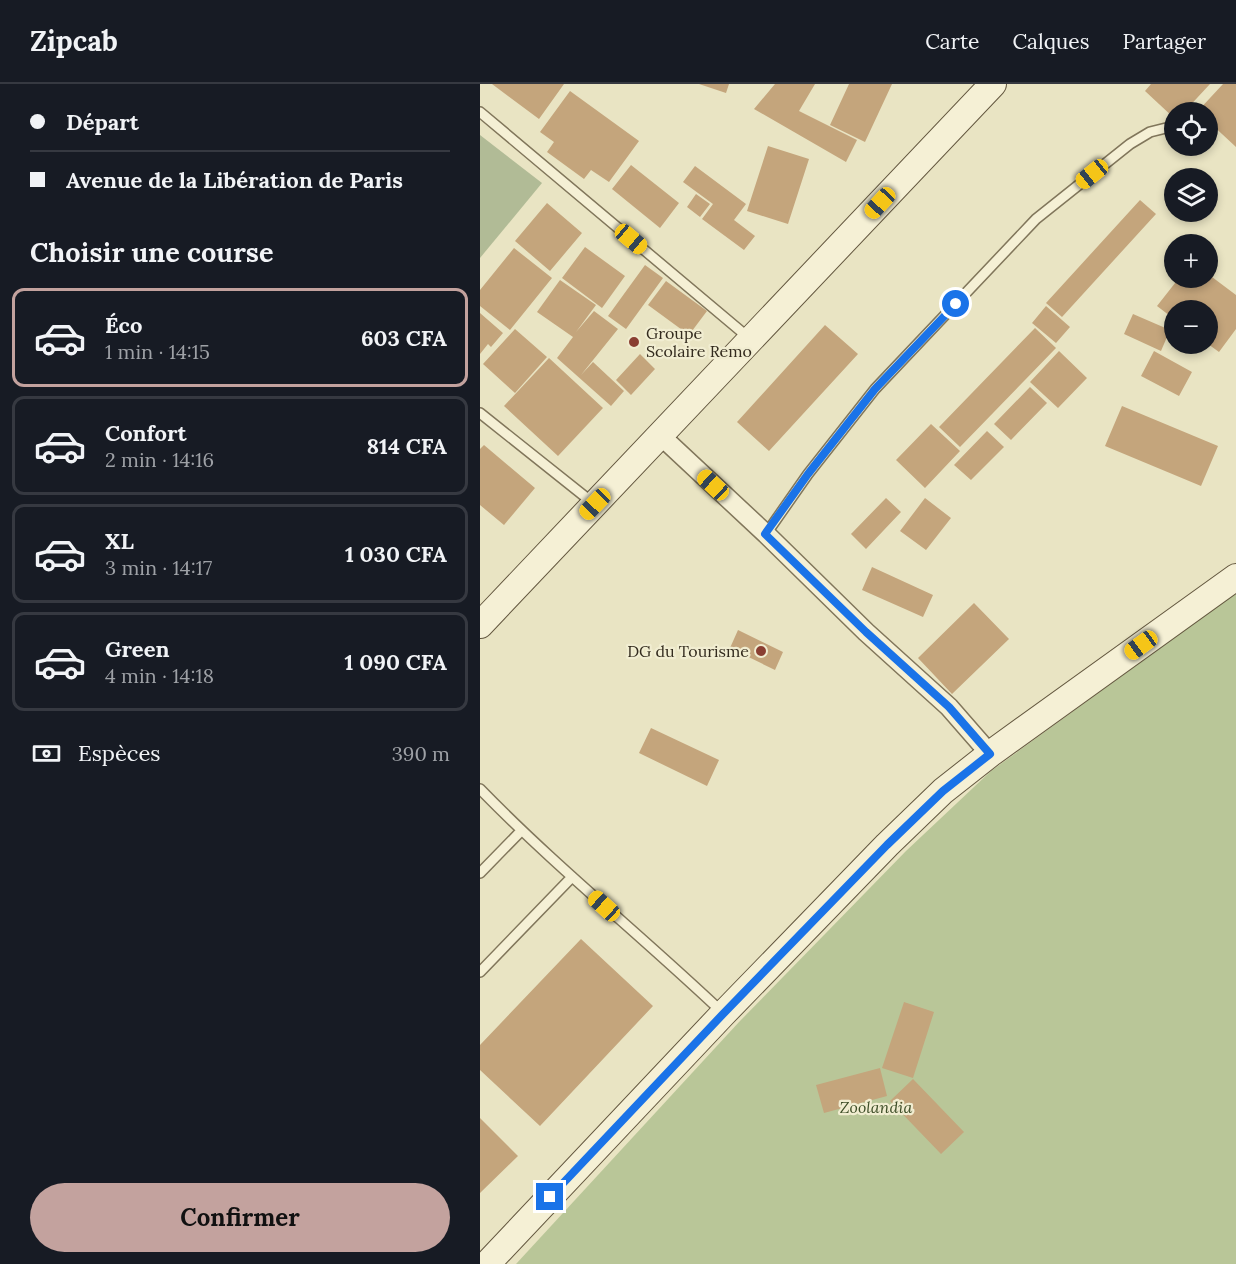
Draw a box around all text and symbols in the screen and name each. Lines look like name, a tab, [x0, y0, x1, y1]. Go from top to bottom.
text: Zipcab	[30, 23, 118, 59]
text: Carte	[925, 28, 979, 55]
text: Calques	[1012, 28, 1089, 55]
text: Partager	[1122, 28, 1206, 55]
map controls	[1164, 102, 1218, 354]
button: locate	[1164, 102, 1218, 156]
text: Départ	[66, 108, 139, 136]
car	[1072, 156, 1112, 192]
text: Avenue de la Libération de Paris	[66, 166, 403, 194]
button: layers	[1164, 168, 1218, 222]
car	[861, 184, 899, 222]
car	[611, 221, 651, 257]
button: +	[1164, 234, 1218, 288]
text: Choisir une course	[30, 235, 273, 269]
route start	[942, 290, 969, 317]
button: −	[1164, 300, 1218, 354]
icon: car	[33, 311, 87, 365]
text: Éco	[105, 311, 142, 339]
place label: Groupe Scolaire Remo	[646, 323, 752, 361]
text: 603 CFA	[361, 324, 447, 352]
marker: Groupe Scolaire Remo	[627, 335, 641, 349]
text: 1 min · 14:15	[105, 339, 210, 364]
icon: car	[33, 419, 87, 473]
text: Confort	[105, 419, 187, 447]
text: 814 CFA	[366, 432, 447, 460]
text: 2 min · 14:16	[105, 447, 214, 472]
car	[694, 466, 732, 504]
car	[576, 485, 614, 523]
icon: car	[33, 527, 87, 581]
text: XL	[105, 527, 134, 555]
text: 1 030 CFA	[345, 540, 447, 568]
text: 3 min · 14:17	[105, 555, 212, 580]
car	[1121, 627, 1161, 663]
icon: car	[33, 635, 87, 689]
text: Green	[105, 635, 170, 663]
place label: DG du Tourisme	[627, 641, 749, 661]
marker: DG du Tourisme	[754, 644, 768, 658]
text: 1 090 CFA	[345, 648, 447, 676]
text: 4 min · 14:18	[105, 663, 214, 688]
icon: cash	[30, 737, 63, 770]
text: Espèces	[78, 739, 161, 767]
text: 390 m	[392, 741, 450, 766]
car	[585, 887, 623, 925]
park label: Zoolandia	[840, 1097, 912, 1117]
button: Confirmer	[30, 1183, 450, 1252]
route end	[536, 1183, 563, 1210]

